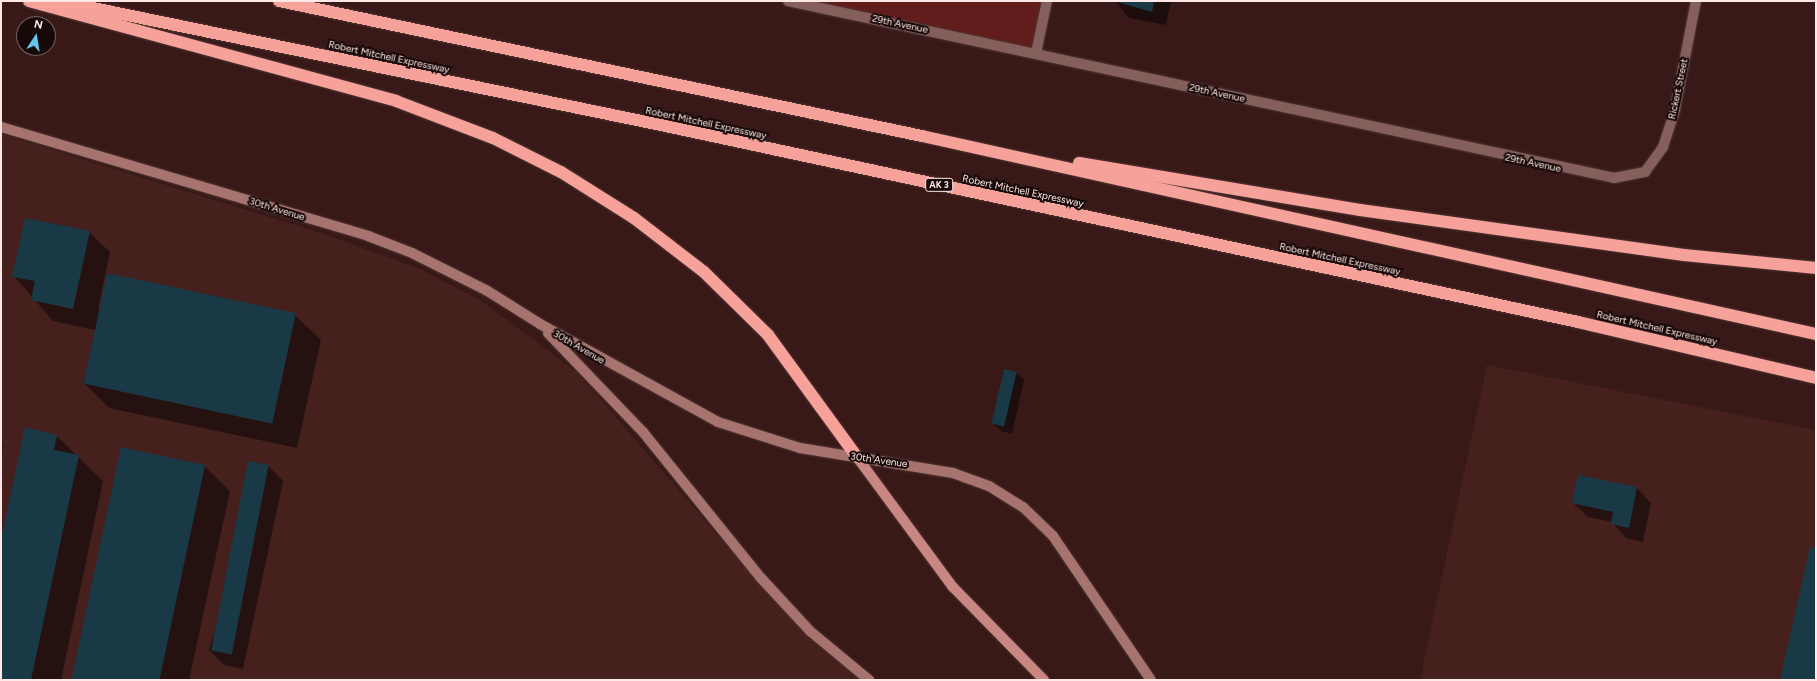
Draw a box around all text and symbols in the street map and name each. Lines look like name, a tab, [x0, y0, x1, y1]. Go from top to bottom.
street label: 29th Avenue	[871, 12, 929, 36]
north arrow	[16, 16, 56, 56]
text: N	[33, 18, 44, 32]
street label: Robert Mitchell Expressway	[327, 38, 451, 76]
street label: Rickert Street	[1666, 58, 1690, 120]
street label: 29th Avenue	[1188, 81, 1246, 105]
street label: Robert Mitchell Expressway	[644, 104, 768, 142]
street label: 29th Avenue	[1504, 151, 1562, 175]
street label: Robert Mitchell Expressway	[961, 172, 1085, 210]
road number: AK 3	[925, 178, 953, 192]
street label: 30th Avenue	[248, 195, 306, 223]
street label: Robert Mitchell Expressway	[1278, 240, 1402, 278]
street label: Robert Mitchell Expressway	[1595, 308, 1719, 348]
street label: 30th Avenue	[551, 327, 607, 367]
street label: 30th Avenue	[850, 450, 908, 470]

